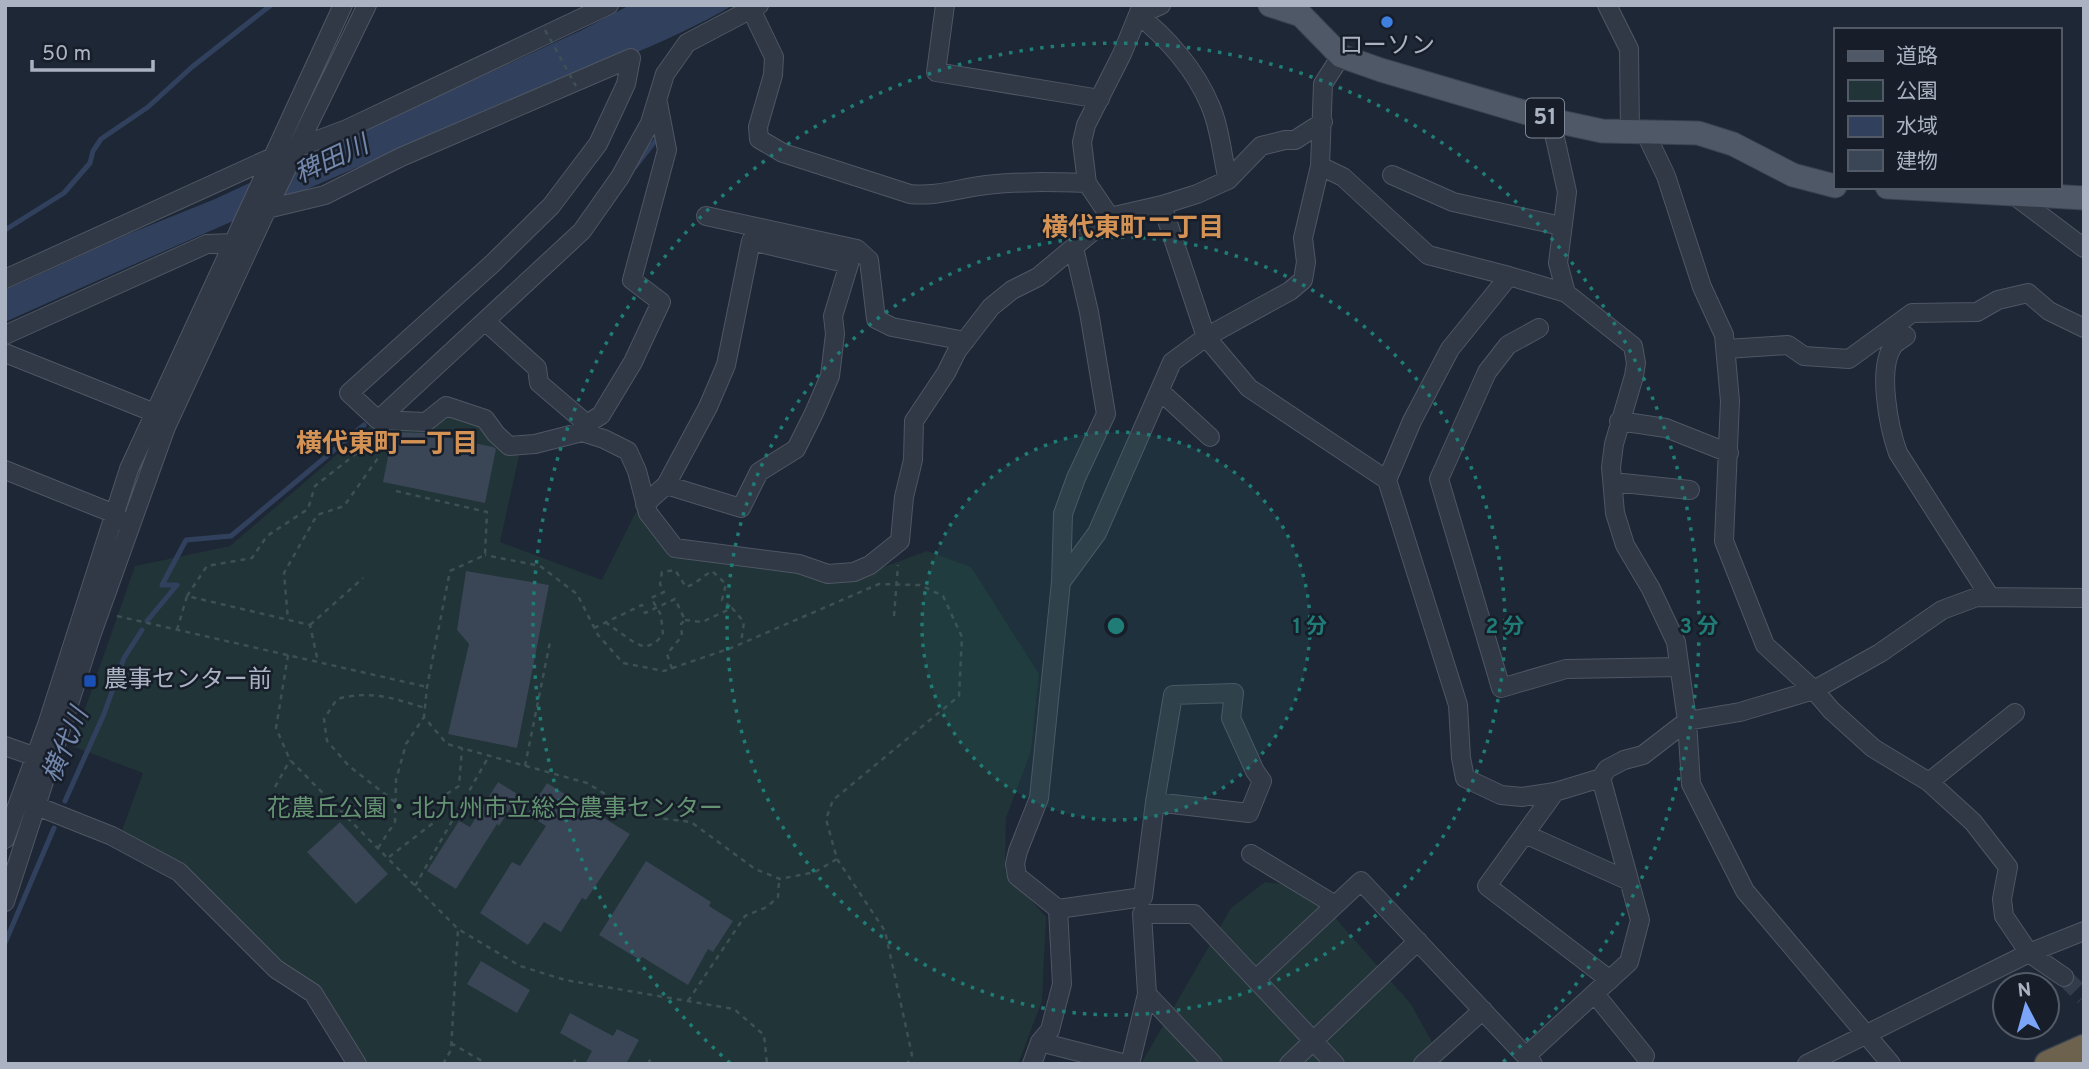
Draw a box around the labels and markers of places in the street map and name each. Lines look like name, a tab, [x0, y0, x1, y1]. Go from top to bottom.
marker: ローソン	[1379, 14, 1395, 30]
place label: ローソン	[1339, 32, 1435, 62]
centre of rings	[1104, 614, 1128, 638]
place label: 農事センター前	[104, 666, 272, 696]
marker: 農事センター前	[82, 673, 98, 689]

